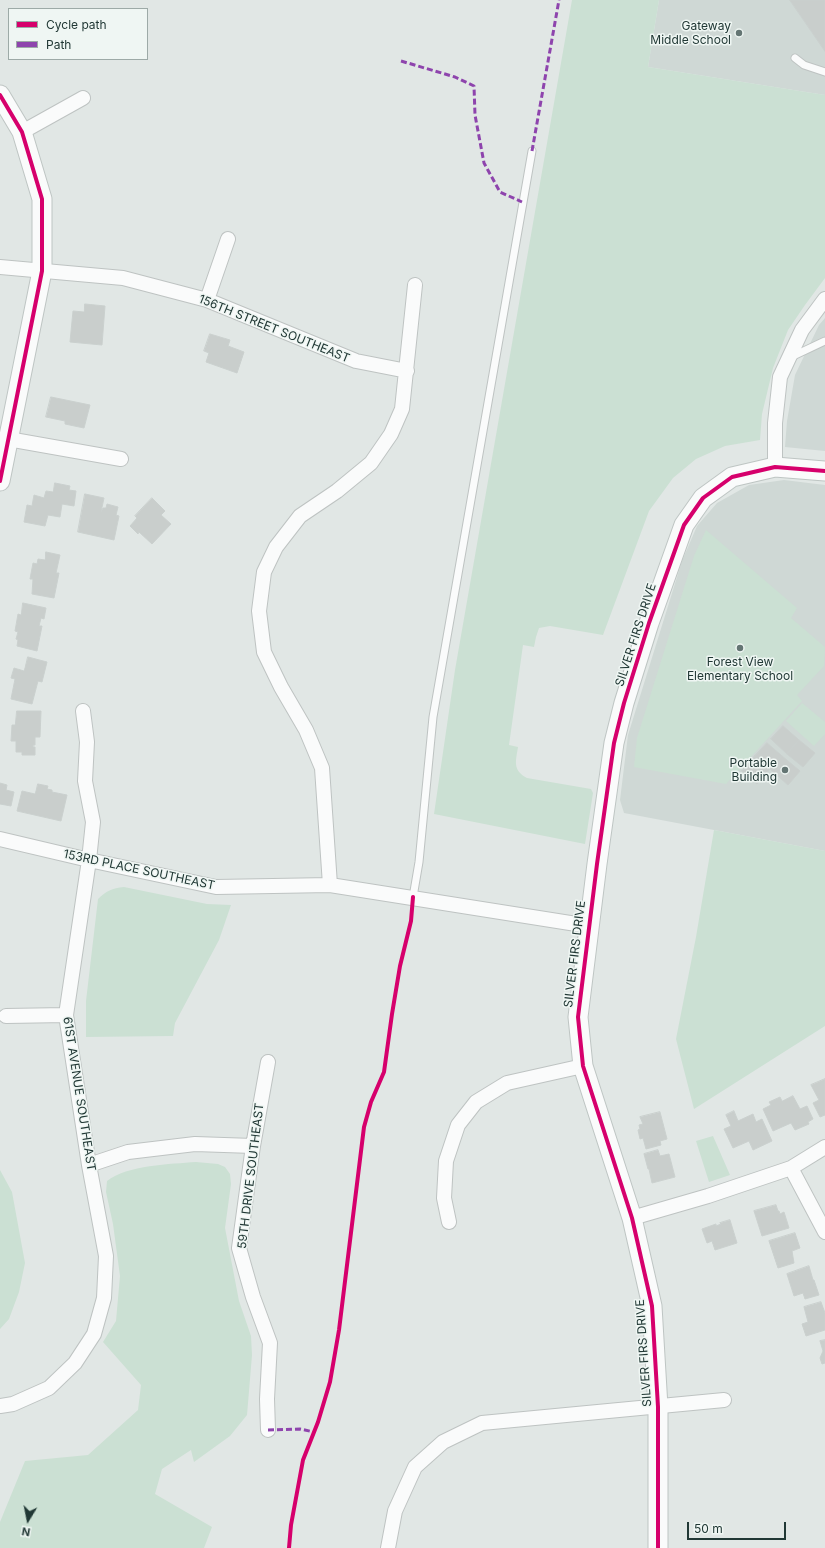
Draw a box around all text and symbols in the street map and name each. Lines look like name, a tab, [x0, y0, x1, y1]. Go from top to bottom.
legend	[8, 8, 148, 60]
text: Cycle path	[46, 17, 107, 32]
place label: Gateway Middle School	[650, 19, 731, 47]
marker: Gateway Middle School	[734, 28, 744, 38]
text: Path	[46, 37, 71, 52]
street label: 156TH STREET SOUTHEAST	[196, 292, 352, 366]
street label: SILVER FIRS DRIVE	[613, 582, 659, 688]
marker: Forest View Elementary School	[735, 643, 745, 653]
place label: Forest View Elementary School	[687, 655, 793, 683]
place label: Portable Building	[730, 756, 777, 784]
marker: Portable Building	[780, 765, 790, 775]
street label: 153RD PLACE SOUTHEAST	[62, 847, 216, 893]
street label: SILVER FIRS DRIVE	[561, 900, 589, 1008]
street label: 61ST AVENUE SOUTHEAST	[60, 1016, 98, 1172]
street label: 59TH DRIVE SOUTHEAST	[235, 1102, 267, 1250]
street label: SILVER FIRS DRIVE	[633, 1299, 655, 1407]
north arrow	[8, 1500, 48, 1540]
scale bar	[689, 1514, 788, 1540]
text: 50 m	[694, 1521, 723, 1536]
text: N	[21, 1524, 31, 1539]

